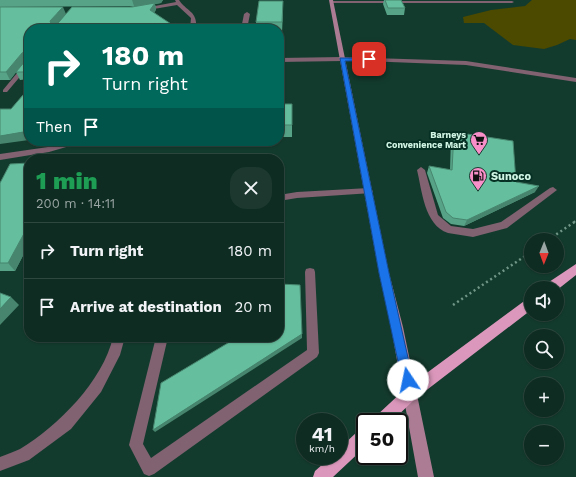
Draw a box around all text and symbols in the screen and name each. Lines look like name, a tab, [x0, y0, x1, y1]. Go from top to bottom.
text: 180 m	[102, 39, 184, 72]
icon: right	[36, 40, 88, 92]
pin	[352, 42, 386, 76]
icon: arrive	[358, 48, 380, 70]
text: Turn right	[102, 73, 188, 94]
icon: arrive	[80, 116, 102, 138]
text: Then	[36, 118, 72, 136]
place label: Barneys Convenience Mart	[386, 130, 466, 150]
supermarket icon: Barneys Convenience Mart	[469, 130, 489, 155]
fuel station icon: Sunoco	[468, 166, 488, 191]
text: 1 min	[36, 167, 98, 195]
button: close	[230, 167, 272, 209]
place label: Sunoco	[491, 170, 532, 183]
text: 200 m · 14:11	[36, 196, 115, 211]
north arrow	[524, 233, 564, 273]
map controls	[524, 233, 564, 465]
icon: right	[36, 240, 58, 262]
text: Turn right	[70, 242, 143, 260]
text: 180 m	[228, 242, 272, 260]
button: sound	[524, 281, 564, 321]
icon: arrive	[36, 296, 58, 318]
text: Arrive at destination	[70, 298, 222, 316]
text: 20 m	[235, 298, 272, 316]
button: search	[524, 329, 564, 369]
position arrow	[387, 359, 429, 401]
button: +	[524, 377, 564, 417]
speed limit sign: 50	[356, 413, 408, 465]
text: 41	[311, 422, 333, 446]
button: −	[524, 425, 564, 465]
text: km/h	[309, 443, 335, 454]

